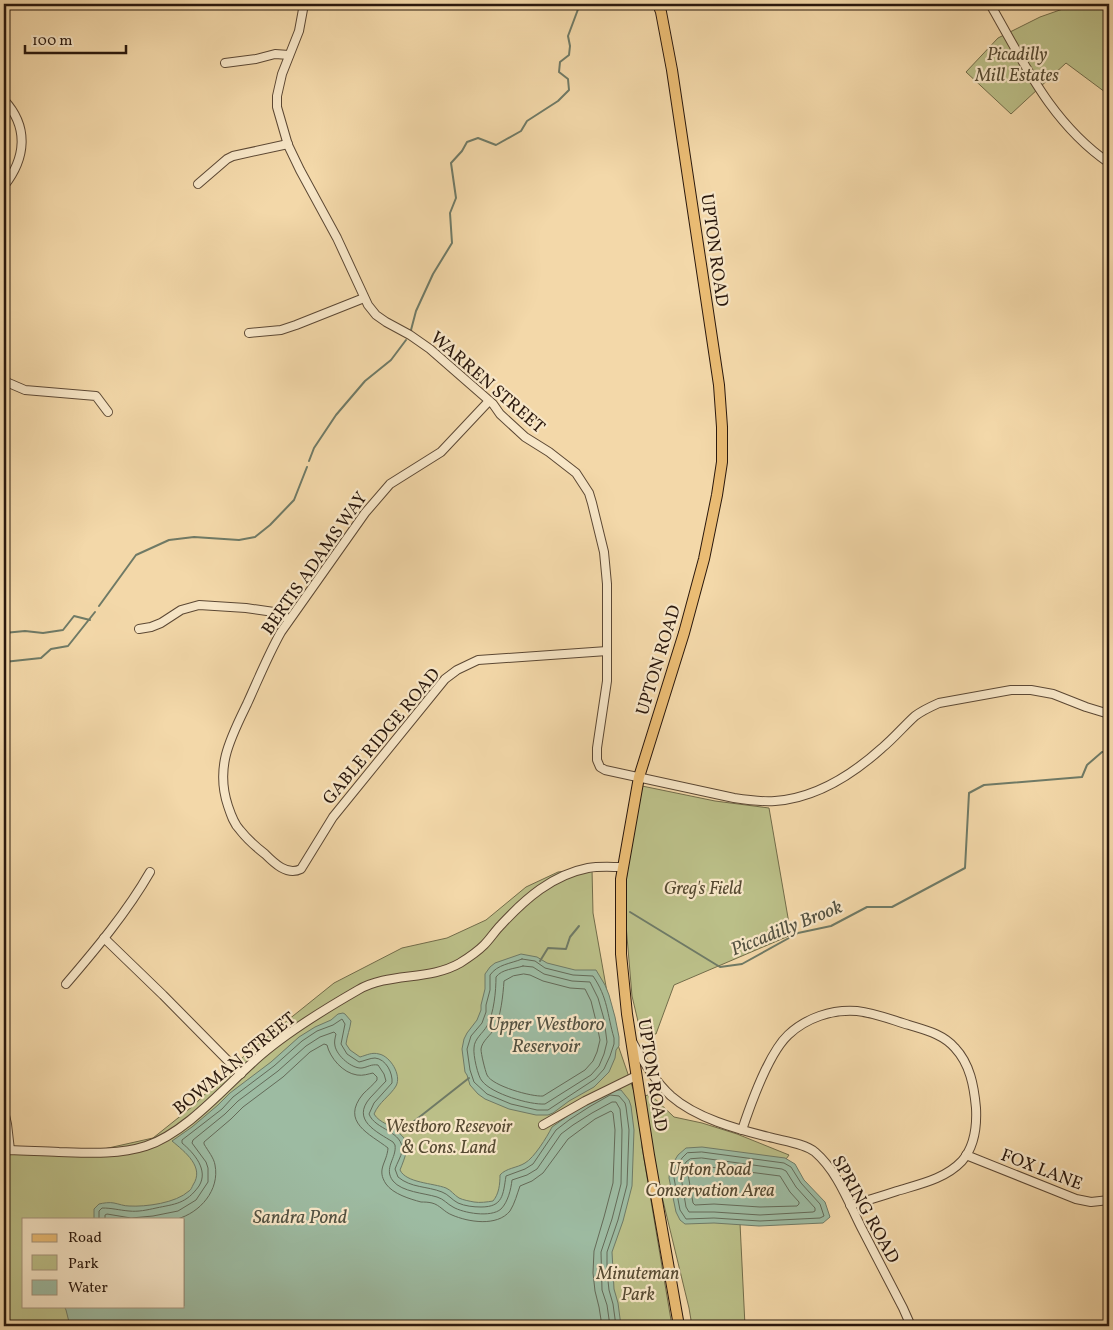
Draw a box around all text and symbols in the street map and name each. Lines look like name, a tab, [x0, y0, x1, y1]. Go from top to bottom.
scale bar	[25, 22, 126, 54]
text: 100 m	[32, 31, 72, 52]
park label: Picadilly Mill Estates	[974, 43, 1059, 89]
street label: UPTON ROAD	[693, 192, 734, 308]
street label: WARREN STREET	[424, 326, 550, 440]
street label: BERTIS ADAMS WAY	[256, 487, 374, 641]
street label: UPTON ROAD	[631, 602, 688, 719]
street label: GABLE RIDGE ROAD	[318, 663, 447, 811]
park label: Greg's Field	[664, 877, 743, 902]
water label: Piccadilly Brook	[727, 895, 847, 963]
street label: BOWMAN STREET	[168, 1007, 302, 1122]
water label: Upper Westboro Reservoir	[488, 1012, 605, 1060]
street label: UPTON ROAD	[630, 1017, 673, 1133]
park label: Westboro Resevoir & Cons. Land	[385, 1115, 513, 1161]
street label: FOX LANE	[997, 1143, 1086, 1198]
street label: SPRING ROAD	[825, 1151, 905, 1268]
park label: Upton Road Conservation Area	[645, 1158, 775, 1204]
water label: Sandra Pond	[253, 1205, 347, 1231]
legend	[22, 1218, 185, 1308]
text: Road	[68, 1228, 102, 1249]
text: Park	[68, 1254, 99, 1275]
park label: Minuteman Park	[596, 1262, 679, 1308]
text: Water	[68, 1278, 108, 1299]

